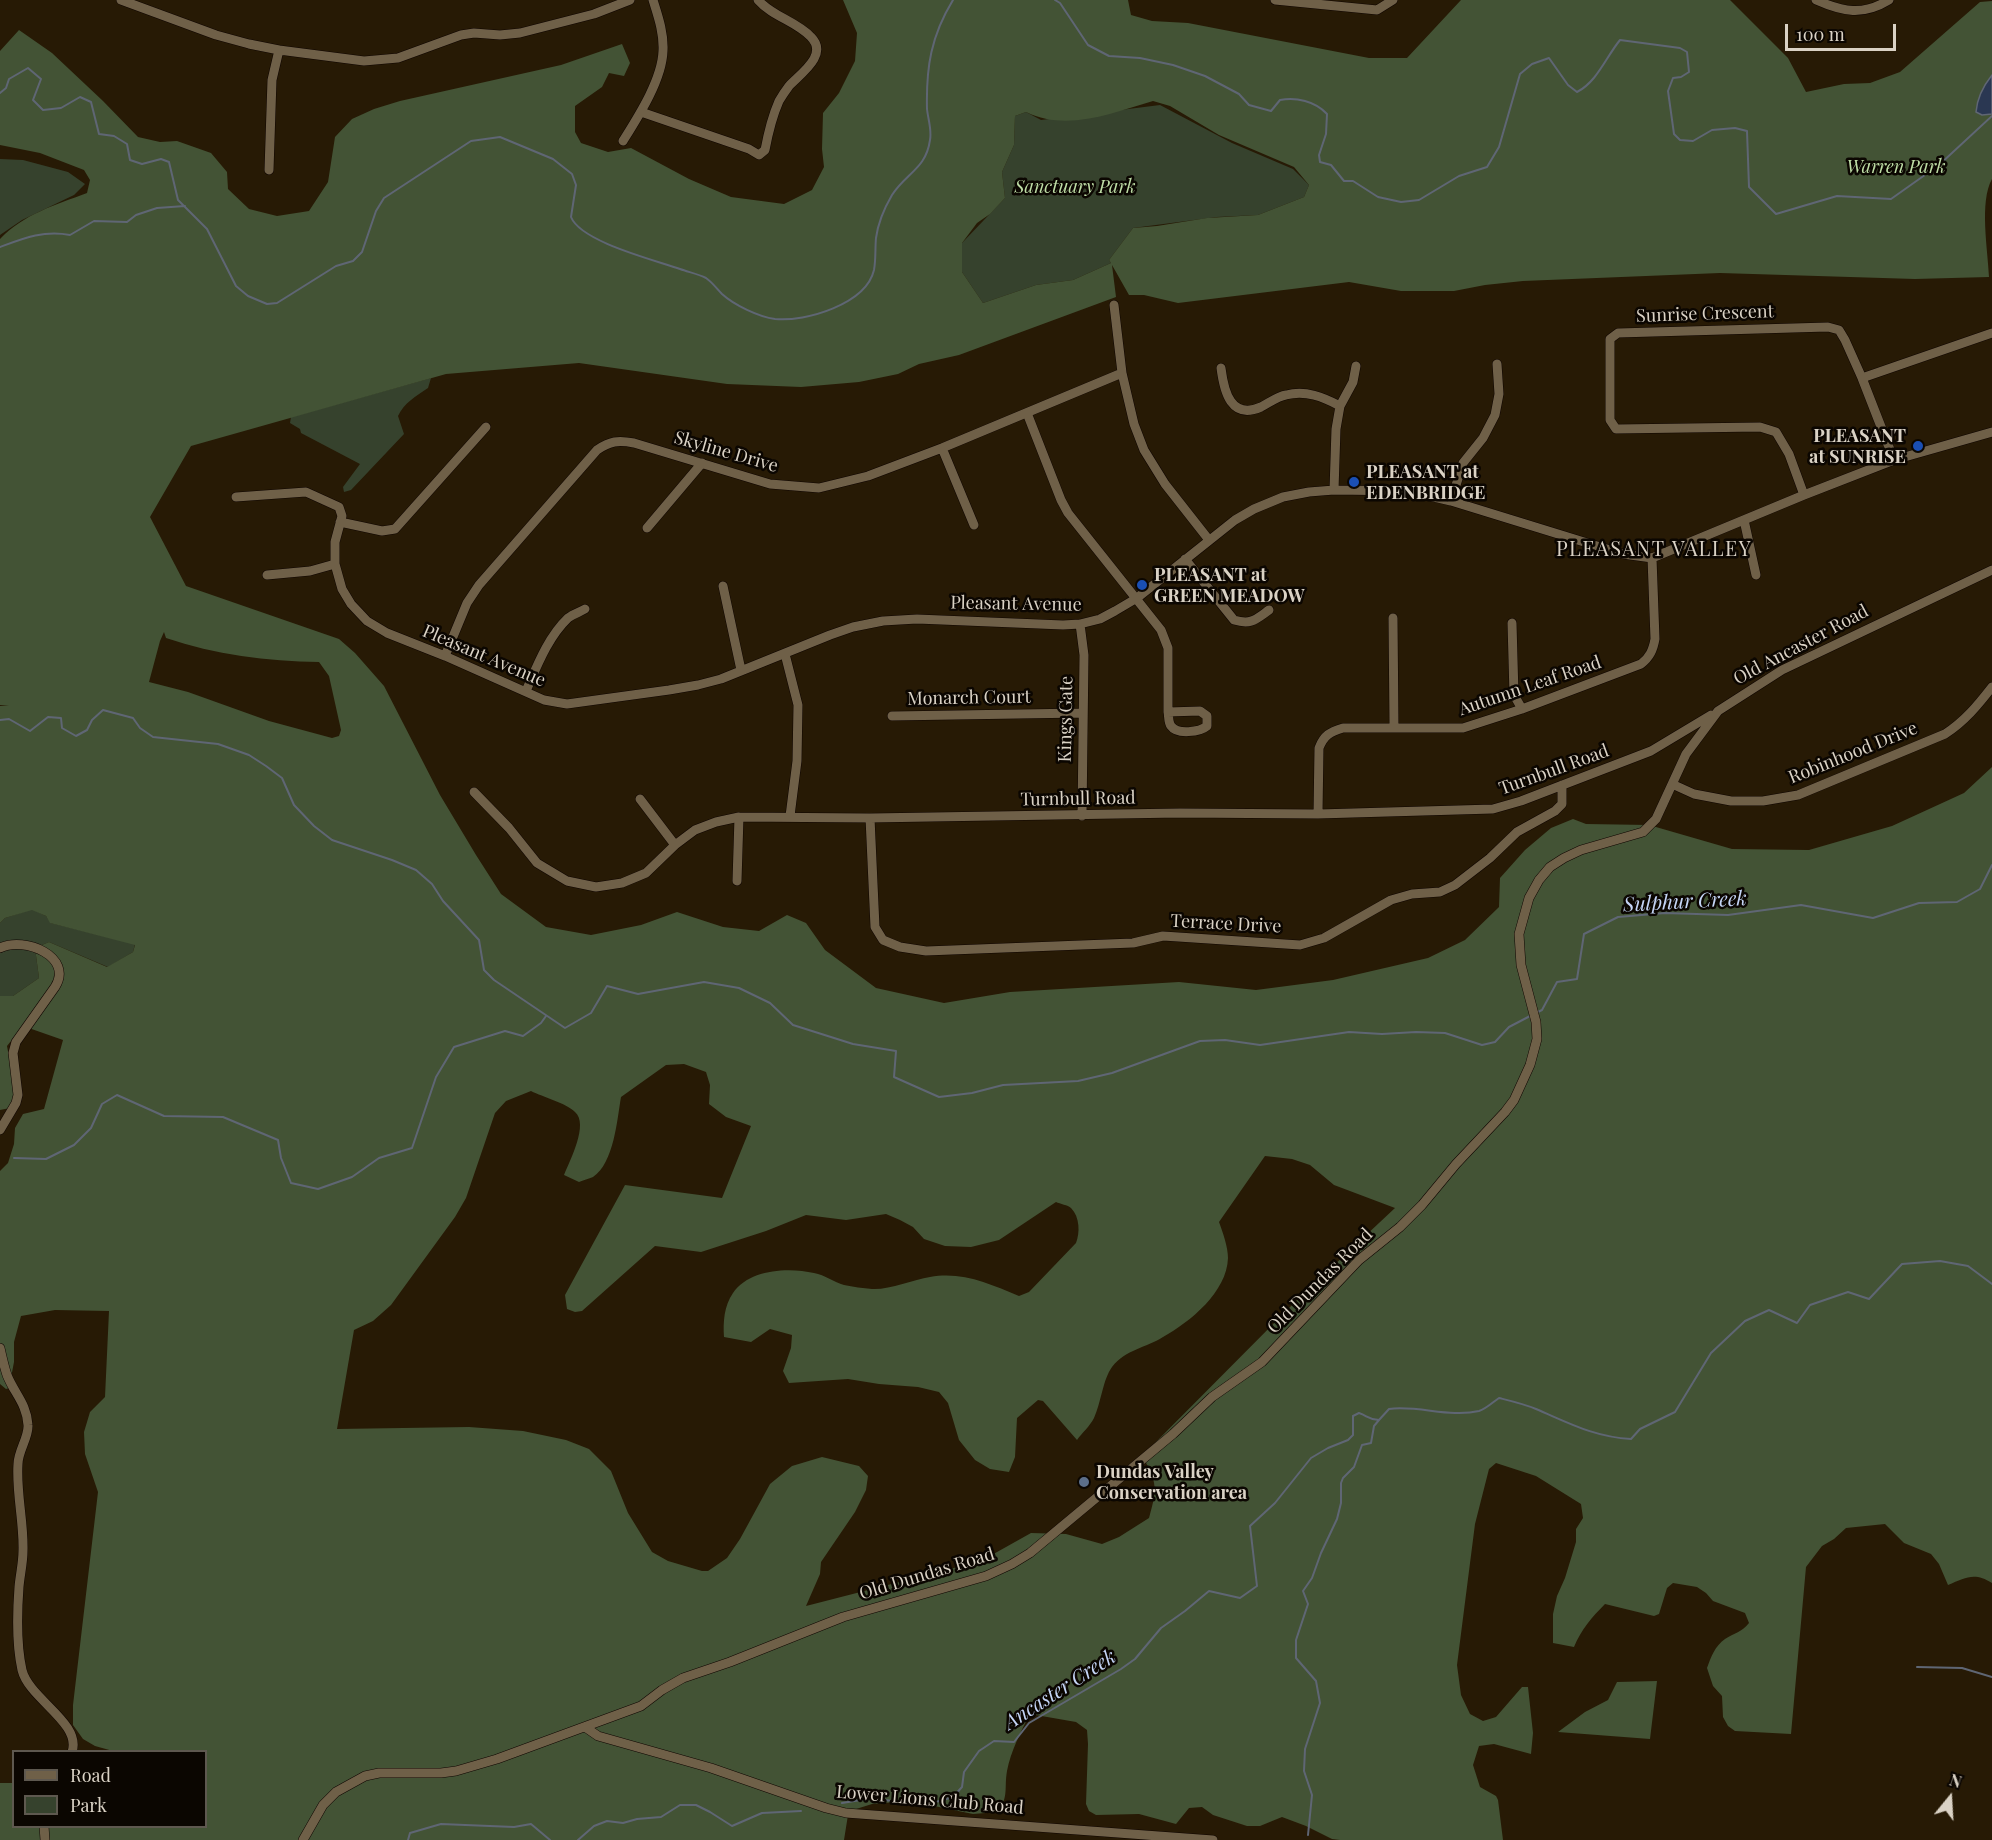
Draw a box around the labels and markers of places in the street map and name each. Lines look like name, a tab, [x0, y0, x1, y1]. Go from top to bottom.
place label: PLEASANT at SUNRISE	[1809, 425, 1906, 468]
marker: PLEASANT at SUNRISE	[1911, 439, 1925, 453]
place label: PLEASANT at EDENBRIDGE	[1366, 461, 1486, 504]
marker: PLEASANT at EDENBRIDGE	[1347, 475, 1361, 489]
place label: PLEASANT at GREEN MEADOW	[1154, 564, 1305, 606]
marker: PLEASANT at GREEN MEADOW	[1135, 578, 1149, 592]
place label: Dundas Valley Conservation area	[1096, 1461, 1247, 1504]
marker: Dundas Valley Conservation area	[1077, 1475, 1091, 1489]

